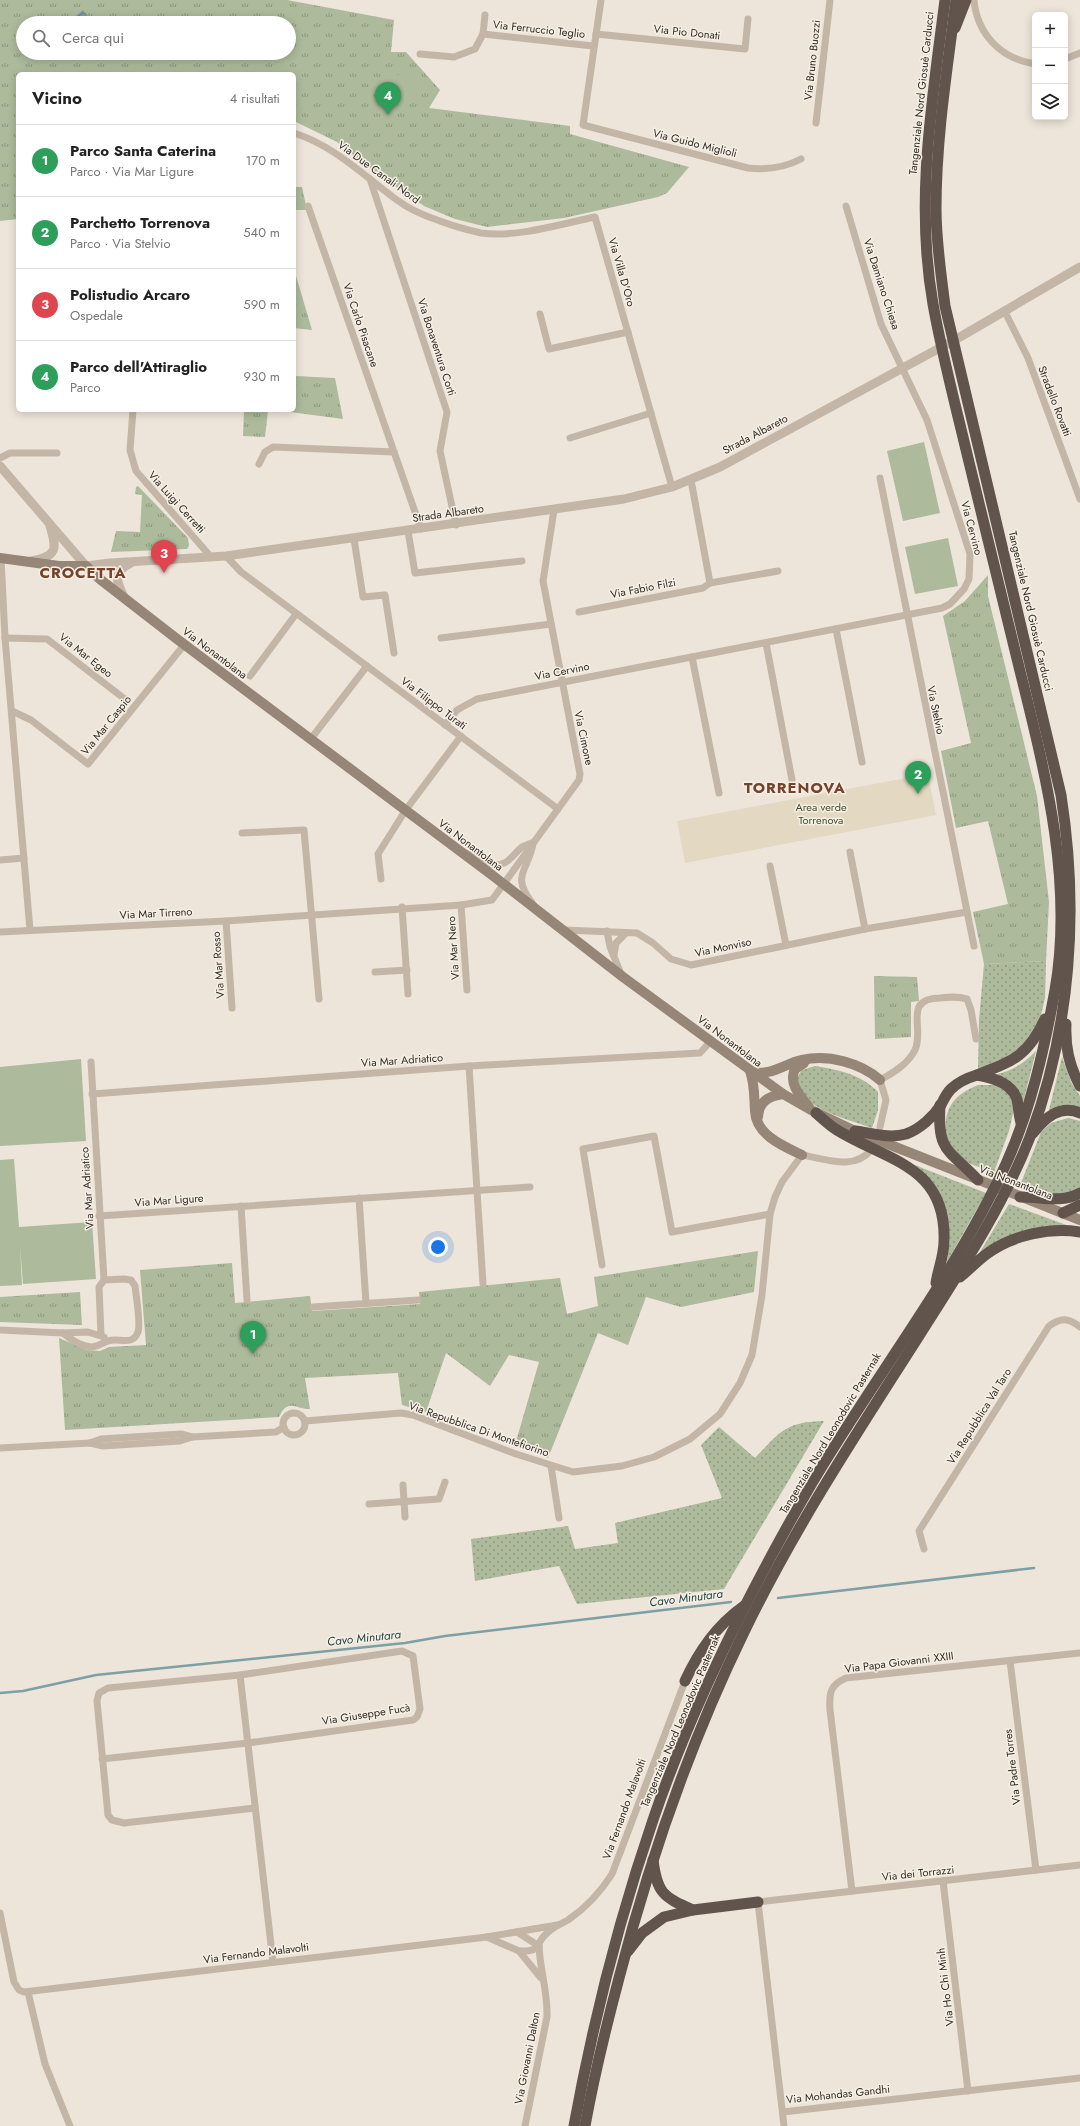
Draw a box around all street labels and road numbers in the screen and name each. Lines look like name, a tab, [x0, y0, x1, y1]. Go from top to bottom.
street label: Tangenziale Nord Giosuè Carducci	[904, 11, 938, 175]
street label: Via Ferruccio Teglio	[492, 16, 586, 42]
street label: Via Bruno Buozzi	[800, 19, 824, 101]
street label: Via Pio Donati	[653, 21, 721, 43]
street label: Via Guido Miglioli	[651, 125, 739, 161]
street label: Via Due Canali Nord	[335, 137, 423, 207]
street label: Via Villa D'Oro	[605, 236, 639, 308]
street label: Via Damiano Chiesa	[860, 236, 904, 332]
street label: Via Carlo Pisacane	[339, 281, 383, 369]
street label: Via Bonaventura Corti	[414, 296, 460, 398]
street label: Stradello Rovatti	[1034, 363, 1076, 439]
street label: Strada Albareto	[720, 410, 790, 458]
street label: Via Luigi Cerretti	[145, 467, 209, 537]
street label: Via Cervino	[957, 499, 987, 557]
street label: Strada Albareto	[411, 500, 485, 526]
street label: Tangenziale Nord Giosuè Carducci	[1005, 529, 1057, 693]
street label: Via Fabio Filzi	[609, 574, 677, 602]
street label: Via Nonantolana	[179, 623, 251, 683]
street label: Via Mar Egeo	[56, 629, 116, 681]
street label: Via Cervino	[533, 658, 591, 684]
street label: Via Filippo Turati	[398, 673, 470, 733]
street label: Via Stelvio	[923, 684, 949, 736]
street label: Via Mar Caspio	[77, 692, 135, 758]
street label: Via Cimone	[570, 709, 598, 767]
street label: Via Nonantolana	[435, 815, 507, 875]
street label: Via Mar Tirreno	[119, 903, 193, 923]
street label: Via Mar Nero	[443, 916, 463, 980]
street label: Via Mar Rosso	[208, 931, 228, 999]
street label: Via Monviso	[693, 933, 753, 961]
street label: Via Nonantolana	[694, 1011, 766, 1071]
street label: Via Mar Adriatico	[360, 1049, 444, 1071]
street label: Via Mar Adriatico	[76, 1146, 98, 1230]
street label: Via Nonantolana	[977, 1161, 1055, 1203]
street label: Via Mar Ligure	[134, 1190, 204, 1210]
street label: Tangenziale Nord Leonodovic Pasternak	[775, 1349, 885, 1517]
street label: Via Repubblica Val Taro	[943, 1365, 1015, 1467]
street label: Via Repubblica Di Montefiorino	[407, 1397, 551, 1461]
street label: Tangenziale Nord Leonodovic Pasternak	[636, 1632, 724, 1810]
street label: Via Papa Giovanni XXIII	[843, 1647, 955, 1677]
street label: Via Giuseppe Fucà	[321, 1699, 411, 1729]
street label: Via Padre Torres	[999, 1728, 1025, 1806]
street label: Via Fernando Malavolti	[598, 1756, 650, 1862]
street label: Via dei Torrazzi	[881, 1861, 955, 1885]
street label: Via Fernando Malavolti	[202, 1939, 310, 1967]
street label: Via Ho Chi Minh	[932, 1947, 958, 2027]
street label: Via Giovanni Dalton	[510, 2011, 544, 2105]
street label: Via Mohandas Gandhi	[785, 2081, 891, 2107]

